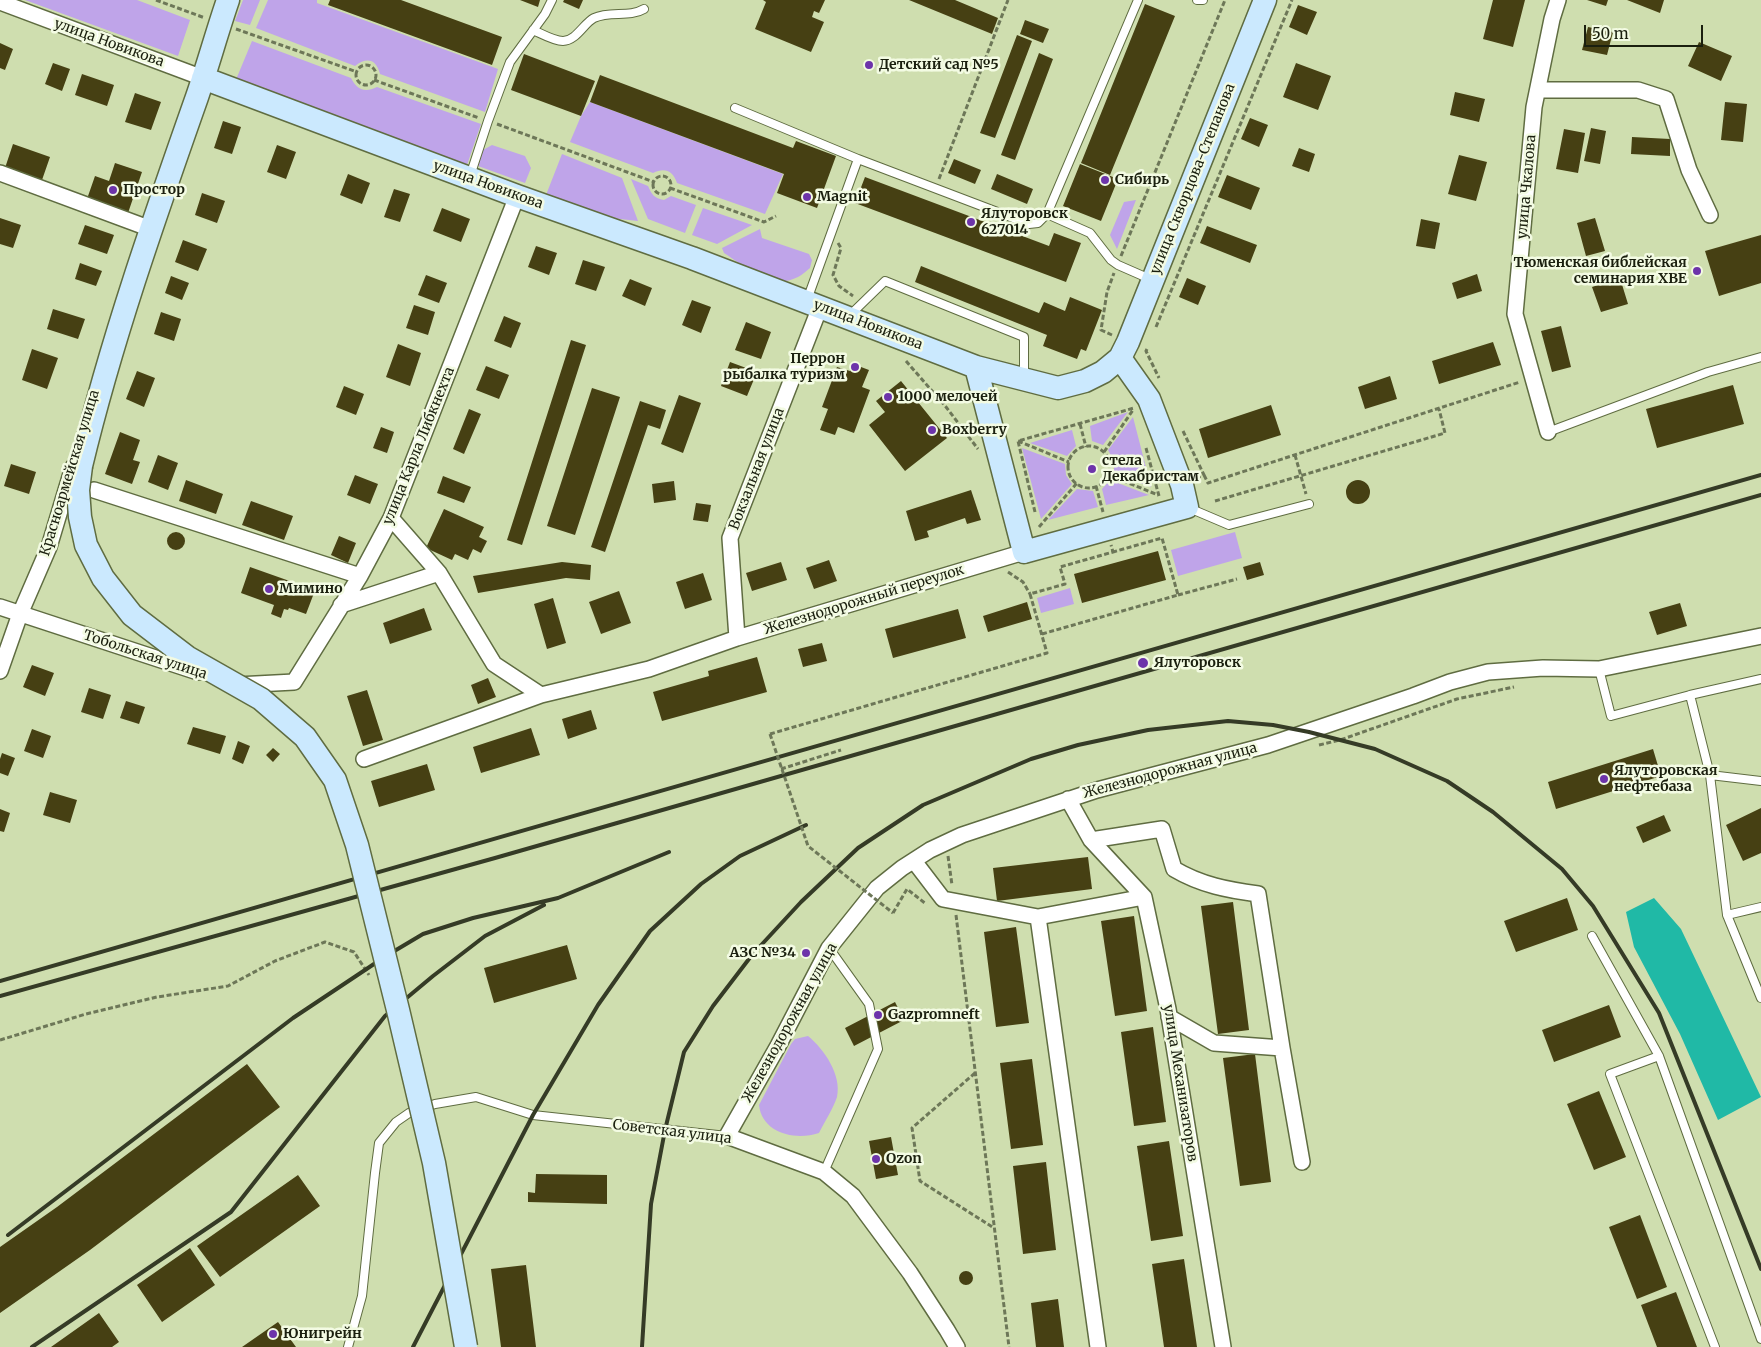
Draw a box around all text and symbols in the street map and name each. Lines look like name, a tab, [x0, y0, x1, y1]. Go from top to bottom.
street label: улица Новикова	[52, 15, 166, 71]
scale bar	[1586, 15, 1705, 47]
text: 50 m	[1592, 24, 1629, 43]
place label: Детский сад №5	[879, 57, 999, 73]
marker: Детский сад №5	[863, 59, 875, 71]
street label: улица Скворцова-Степанова	[1147, 81, 1239, 277]
street label: улица Чкалова	[1514, 134, 1540, 240]
street label: улица Новикова	[431, 157, 545, 213]
place label: Сибирь	[1115, 172, 1169, 188]
marker: Сибирь	[1099, 174, 1111, 186]
place label: Простор	[123, 182, 185, 198]
marker: Простор	[107, 184, 119, 196]
place label: Magnit	[817, 189, 868, 205]
marker: Magnit	[801, 191, 813, 203]
place label: Ялуторовск 627014	[981, 206, 1068, 238]
marker: Ялуторовск 627014	[965, 216, 977, 228]
place label: Тюменская библейская семинария ХВЕ	[1513, 255, 1687, 288]
marker: Тюменская библейская семинария ХВЕ	[1691, 265, 1703, 277]
street label: улица Новикова	[811, 296, 925, 354]
place label: Перрон рыбалка туризм	[723, 351, 845, 384]
marker: Перрон рыбалка туризм	[849, 361, 861, 373]
street label: улица Карла Либкнехта	[380, 365, 458, 527]
street label: Красноармейская улица	[37, 388, 103, 558]
place label: 1000 мелочей	[898, 389, 998, 405]
marker: 1000 мелочей	[882, 391, 894, 403]
street label: Вокзальная улица	[726, 406, 788, 532]
place label: Boxberry	[942, 422, 1007, 438]
marker: Boxberry	[926, 424, 938, 436]
place label: стела Декабристам	[1102, 453, 1199, 486]
marker: стела Декабристам	[1086, 463, 1098, 475]
street label: Железнодорожный переулок	[762, 562, 966, 638]
place label: Мимино	[279, 581, 343, 597]
marker: Мимино	[263, 583, 275, 595]
street label: Тобольская улица	[81, 627, 209, 683]
place label: Ялуторовск	[1154, 655, 1241, 671]
marker: Ялуторовск	[1136, 656, 1150, 670]
street label: Железнодорожная улица	[1081, 740, 1259, 802]
place label: Ялуторовская нефтебаза	[1614, 763, 1718, 796]
marker: Ялуторовская нефтебаза	[1598, 773, 1610, 785]
street label: Железнодорожная улица	[739, 940, 841, 1106]
place label: АЗС №34	[729, 945, 796, 961]
marker: АЗС №34	[800, 947, 812, 959]
street label: улица Механизаторов	[1159, 1003, 1201, 1163]
place label: Gazpromneft	[888, 1007, 980, 1023]
marker: Gazpromneft	[872, 1009, 884, 1021]
street label: Советская улица	[612, 1116, 732, 1148]
place label: Ozon	[886, 1151, 922, 1167]
marker: Ozon	[870, 1153, 882, 1165]
place label: Юнигрейн	[283, 1326, 362, 1342]
marker: Юнигрейн	[267, 1328, 279, 1340]

